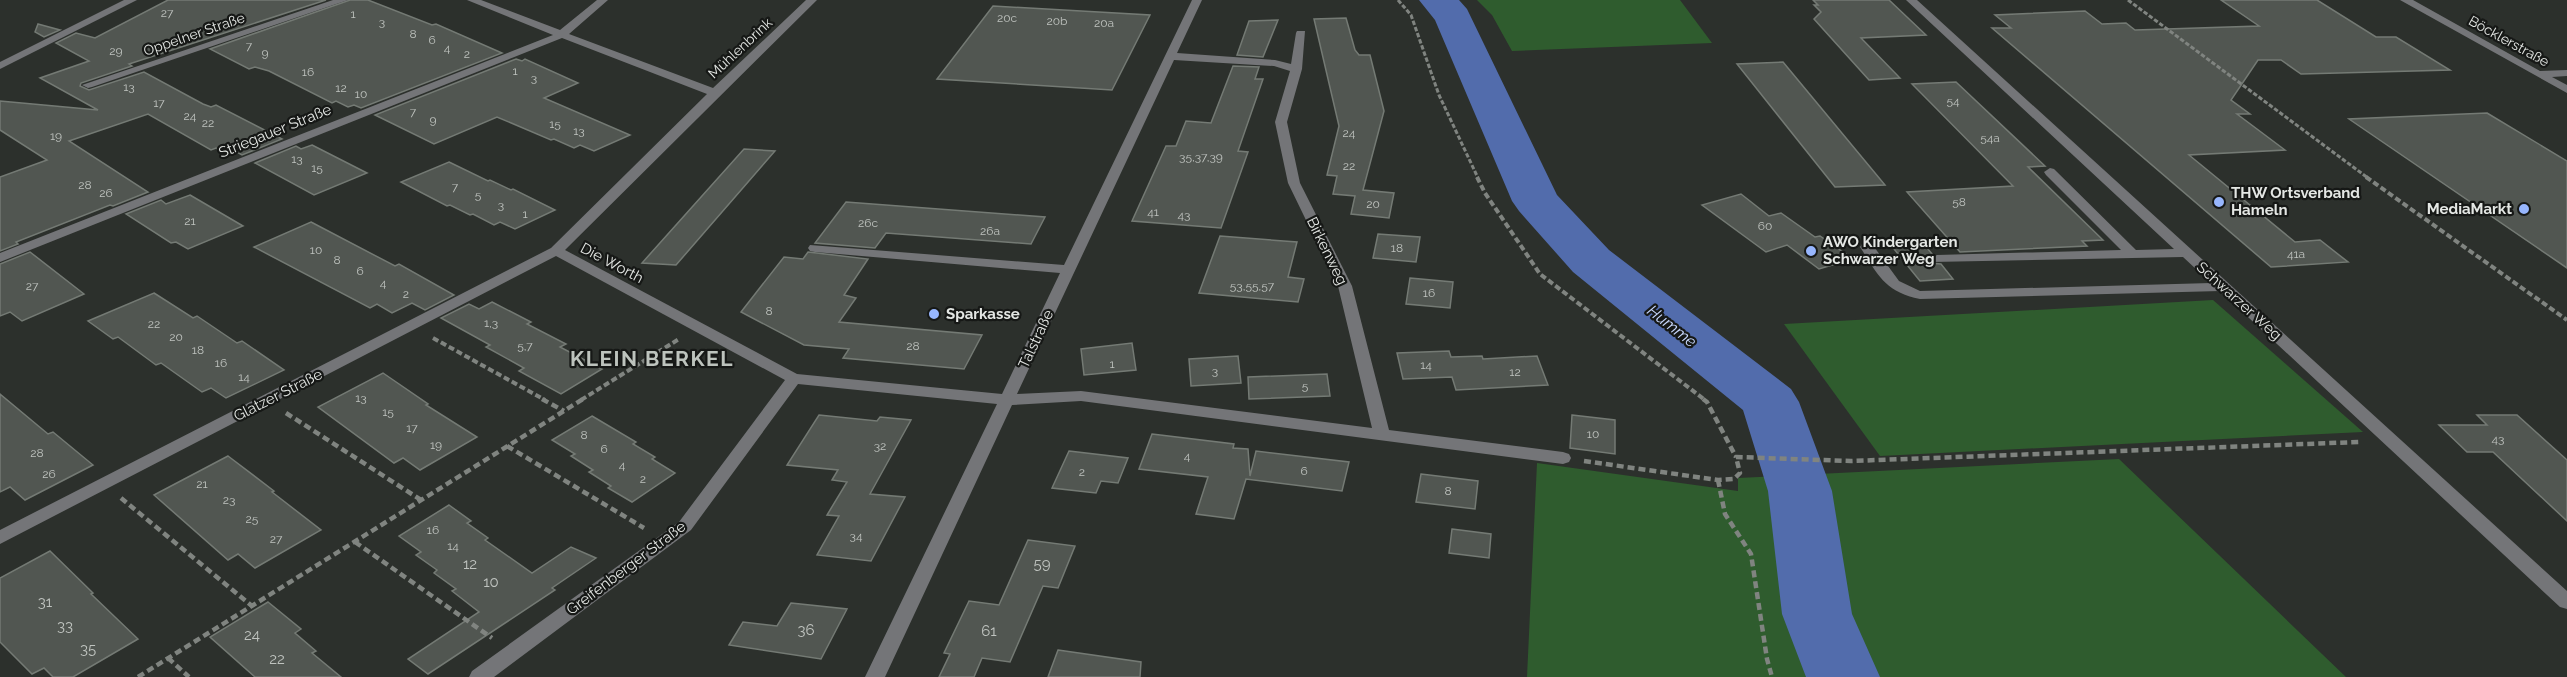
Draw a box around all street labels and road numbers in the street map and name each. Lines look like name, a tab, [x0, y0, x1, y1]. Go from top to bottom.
street label: Oppelner Straße	[141, 9, 247, 59]
street label: Böcklerstraße	[2466, 12, 2552, 70]
street label: Mühlenbrink	[705, 14, 776, 82]
street label: Striegauer Straße	[216, 100, 334, 162]
street label: Birkenweg	[1303, 214, 1351, 288]
street label: Die Worth	[577, 239, 647, 287]
street label: Schwarzer Weg	[2193, 258, 2285, 344]
street label: Talstraße	[1015, 307, 1057, 371]
street label: Glatzer Straße	[231, 365, 326, 425]
street label: Greifenberger Straße	[563, 517, 689, 619]

